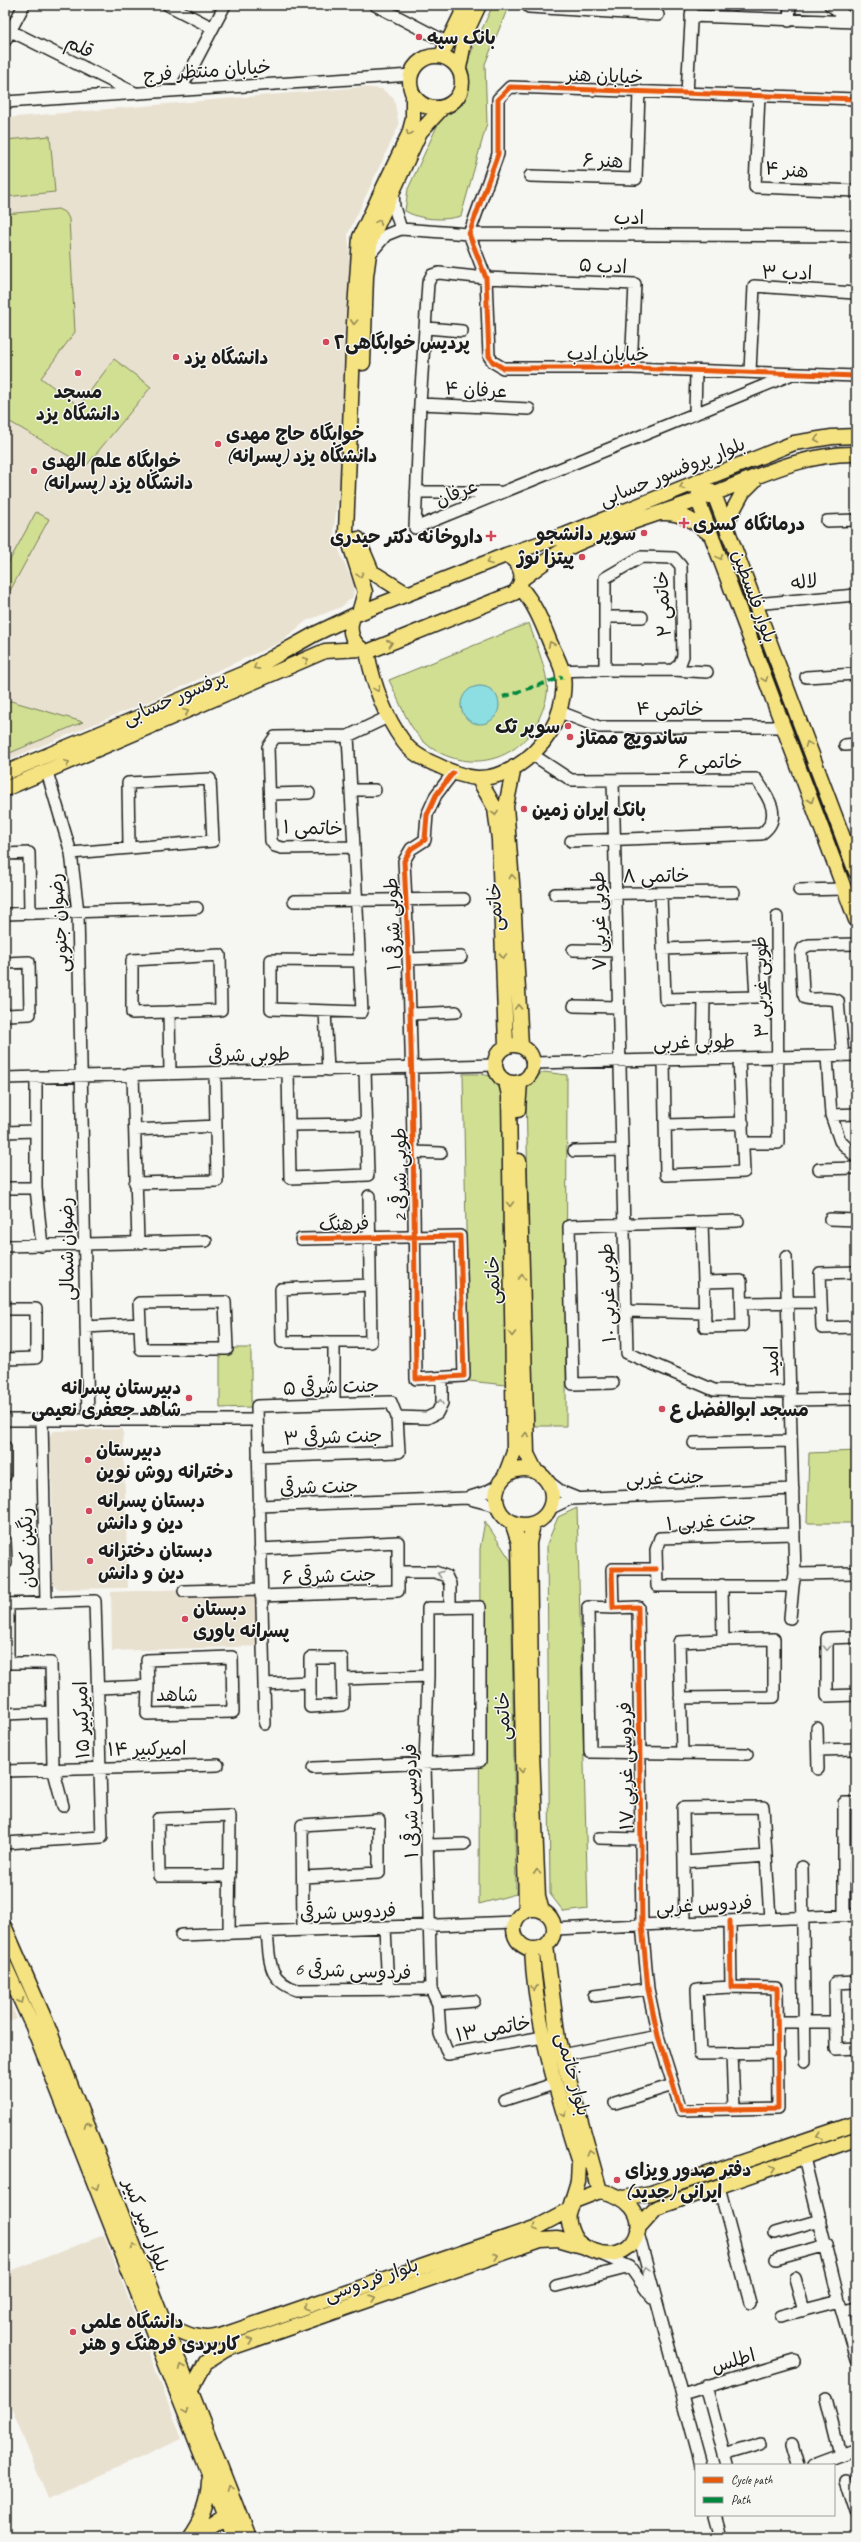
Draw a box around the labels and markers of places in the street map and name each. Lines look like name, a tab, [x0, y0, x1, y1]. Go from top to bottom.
place label: بانک سپه	[427, 26, 496, 50]
marker: بانک سپه	[414, 32, 424, 42]
place label: پردیس خوابگاهی٢	[334, 331, 470, 355]
marker: پردیس خوابگاهی٢	[321, 337, 331, 347]
place label: دانشگاه یزد	[184, 346, 268, 370]
marker: دانشگاه یزد	[171, 352, 181, 362]
marker: مسجد دانشگاه یزد	[73, 368, 83, 378]
place label: مسجد دانشگاه یزد	[36, 380, 120, 426]
place label: خوابگاه حاج مهدی (پسرانه) دانشگاه یزد	[226, 422, 377, 468]
marker: خوابگاه حاج مهدی (پسرانه) دانشگاه یزد	[213, 439, 223, 449]
place label: خوابگاه علم الهدی (پسرانه) دانشگاه یزد	[42, 449, 193, 495]
marker: خوابگاه علم الهدی (پسرانه) دانشگاه یزد	[29, 466, 39, 476]
place label: درمانگاه کسری	[693, 512, 805, 536]
marker: درمانگاه کسری	[678, 517, 690, 529]
place label: سوپر دانشجو	[535, 522, 636, 546]
place label: داروخانه دکتر حیدری	[330, 525, 483, 550]
marker: سوپر دانشجو	[639, 528, 649, 538]
marker: داروخانه دکتر حیدری	[486, 531, 496, 541]
place label: پیتزا نوژ	[515, 546, 575, 570]
marker: پیتزا نوژ	[577, 552, 587, 562]
place label: سوپر تک	[495, 715, 560, 739]
marker: سوپر تک	[563, 721, 573, 731]
place label: ساندویچ ممتاز	[576, 726, 688, 750]
marker: ساندویچ ممتاز	[565, 732, 575, 742]
place label: بانک ایران زمین	[532, 798, 646, 822]
marker: بانک ایران زمین	[519, 804, 529, 814]
place label: دبیرستان پسرانه شاهد جعفری نعیمی	[31, 1376, 181, 1422]
marker: دبیرستان پسرانه شاهد جعفری نعیمی	[184, 1393, 194, 1403]
place label: مسجد ابوالفضل ع	[670, 1398, 809, 1423]
marker: مسجد ابوالفضل ع	[657, 1404, 667, 1414]
place label: دبیرستان دخترانه روش نوین	[96, 1438, 233, 1484]
marker: دبیرستان دخترانه روش نوین	[83, 1455, 93, 1465]
place label: دبستان پسرانه دین و دانش	[97, 1489, 205, 1535]
marker: دبستان پسرانه دین و دانش	[84, 1506, 94, 1516]
place label: دبستان دختزانه دین و دانش	[98, 1539, 213, 1585]
marker: دبستان دختزانه دین و دانش	[85, 1556, 95, 1566]
place label: دبستان پسرانه یاوری	[193, 1597, 290, 1643]
marker: دبستان پسرانه یاوری	[180, 1614, 190, 1624]
place label: دفتر صدور ویزای ایرانی (جدید)	[625, 2158, 751, 2204]
marker: دفتر صدور ویزای ایرانی (جدید)	[612, 2175, 622, 2185]
place label: دانشگاه علمی کاربردی فرهنگ و هنر	[79, 2310, 241, 2356]
marker: دانشگاه علمی کاربردی فرهنگ و هنر	[68, 2327, 78, 2337]

